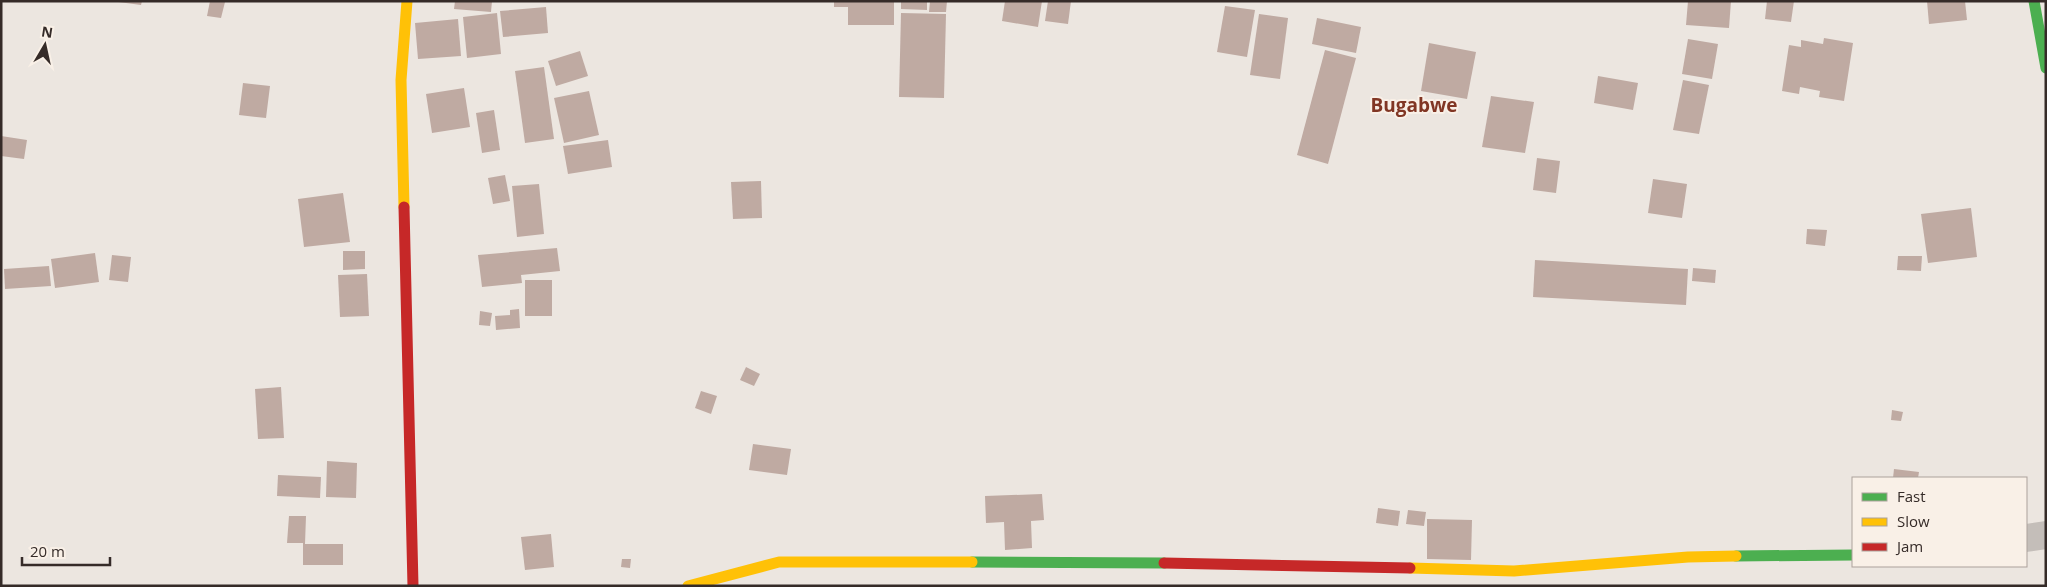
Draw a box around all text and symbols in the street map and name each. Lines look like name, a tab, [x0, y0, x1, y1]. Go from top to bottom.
north arrow	[20, 20, 70, 70]
text: N	[40, 21, 54, 42]
district label: Bugabwe	[1371, 92, 1457, 118]
legend	[1852, 477, 2027, 567]
text: Fast	[1897, 486, 1926, 506]
text: Slow	[1897, 511, 1930, 531]
scale bar	[22, 534, 110, 566]
text: Jam	[1895, 536, 1923, 556]
text: 20 m	[30, 541, 65, 561]

